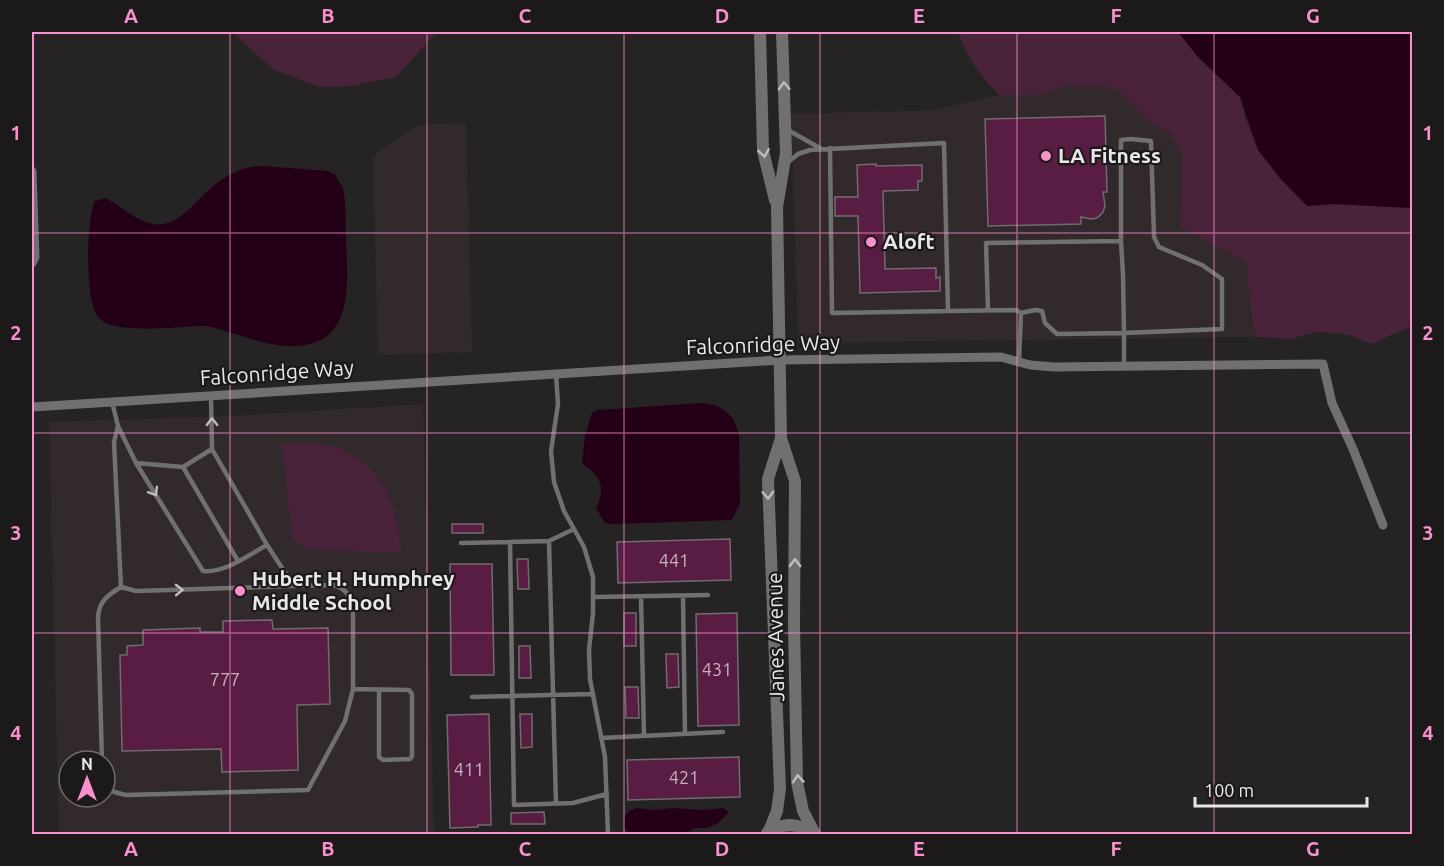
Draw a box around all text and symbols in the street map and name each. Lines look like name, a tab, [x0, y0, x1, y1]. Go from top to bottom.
text: A	[124, 4, 138, 27]
text: B	[321, 4, 335, 27]
text: C	[519, 4, 532, 27]
text: D	[715, 4, 729, 27]
text: E	[913, 4, 925, 27]
text: F	[1110, 4, 1122, 27]
text: G	[1306, 4, 1320, 27]
one-way arrow	[777, 81, 790, 90]
text: 1	[10, 121, 22, 144]
text: 1	[1422, 121, 1434, 144]
place label: LA Fitness	[1058, 143, 1161, 167]
one-way arrow	[758, 148, 770, 157]
marker: LA Fitness	[1039, 149, 1053, 163]
place label: Aloft	[883, 229, 934, 253]
marker: Aloft	[864, 235, 878, 249]
text: 2	[10, 321, 22, 344]
text: 2	[1422, 321, 1434, 344]
street label: Falconridge Way	[685, 329, 840, 359]
street label: Falconridge Way	[199, 355, 355, 389]
one-way arrow	[205, 418, 218, 427]
one-way arrow	[147, 486, 158, 496]
one-way arrow	[762, 490, 775, 499]
text: 3	[10, 521, 22, 544]
text: 3	[1422, 521, 1434, 544]
house number: 441	[659, 550, 689, 570]
one-way arrow	[789, 558, 801, 567]
place label: Hubert H. Humphrey Middle School	[252, 566, 454, 614]
street label: Janes Avenue	[762, 572, 788, 702]
one-way arrow	[174, 584, 183, 596]
marker: Hubert H. Humphrey Middle School	[233, 584, 247, 598]
house number: 431	[702, 659, 732, 679]
house number: 777	[210, 669, 240, 689]
text: 4	[10, 721, 22, 744]
text: 4	[1422, 721, 1434, 744]
north arrow	[57, 749, 117, 809]
text: N	[81, 755, 93, 773]
house number: 411	[454, 759, 484, 779]
house number: 421	[669, 767, 699, 787]
scale bar	[1195, 770, 1368, 808]
one-way arrow	[792, 774, 805, 783]
text: 100 m	[1204, 780, 1254, 800]
text: A	[124, 837, 138, 860]
text: B	[321, 837, 335, 860]
text: C	[519, 837, 532, 860]
text: D	[715, 837, 729, 860]
text: E	[913, 837, 925, 860]
text: F	[1110, 837, 1122, 860]
text: G	[1306, 837, 1320, 860]

